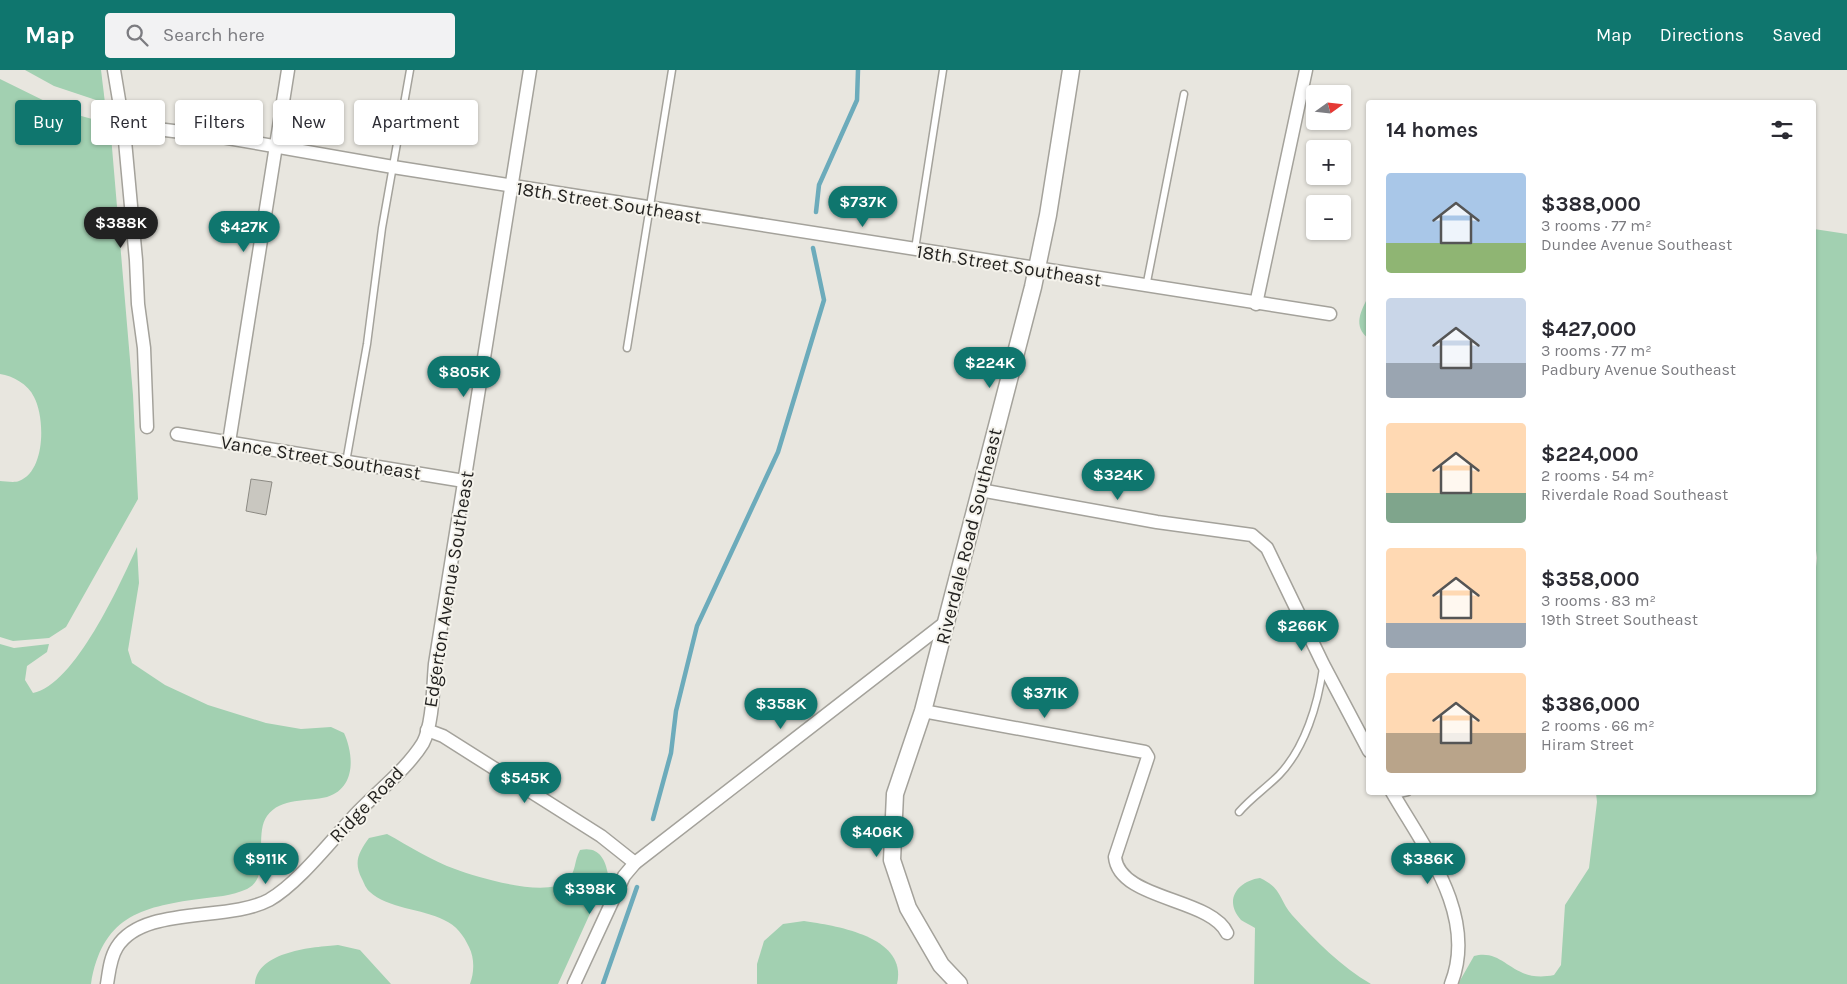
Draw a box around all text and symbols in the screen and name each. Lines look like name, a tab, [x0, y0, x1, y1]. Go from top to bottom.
search box	[105, 13, 455, 58]
text: Map	[25, 21, 75, 49]
icon: search	[123, 21, 151, 49]
text: Search here	[163, 24, 265, 46]
text: Map	[1596, 24, 1632, 46]
text: Directions	[1660, 24, 1744, 46]
text: Saved	[1772, 24, 1822, 46]
north arrow	[1306, 85, 1351, 130]
map controls	[1306, 85, 1351, 240]
chip: Buy	[15, 100, 81, 145]
chip: Rent	[91, 100, 165, 145]
chip: Filters	[175, 100, 263, 145]
chip: New	[273, 100, 344, 145]
chip: Apartment	[354, 100, 478, 145]
icon: filters	[1768, 116, 1796, 144]
text: 14 homes	[1386, 118, 1478, 142]
button: +	[1306, 140, 1351, 185]
street label: 18th Street Southeast	[515, 177, 703, 228]
pin: $737K	[828, 186, 898, 228]
text: $737K	[839, 192, 887, 211]
text: $388,000	[1541, 192, 1641, 216]
icon: home	[1426, 193, 1486, 253]
button: −	[1306, 195, 1351, 240]
pin: $388K	[86, 206, 156, 249]
pin: $427K	[209, 210, 279, 253]
text: $388K	[95, 213, 147, 232]
text: 3 rooms · 77 m²	[1541, 216, 1652, 235]
text: $427K	[220, 217, 268, 236]
text: Dundee Avenue Southeast	[1541, 235, 1732, 254]
street label: 18th Street Southeast	[915, 240, 1103, 291]
text: $427,000	[1541, 317, 1636, 341]
icon: home	[1426, 318, 1486, 378]
text: 3 rooms · 77 m²	[1541, 341, 1652, 360]
pin: $224K	[955, 346, 1025, 389]
text: $224K	[965, 353, 1015, 372]
pin: $805K	[429, 356, 499, 398]
text: Padbury Avenue Southeast	[1541, 360, 1736, 379]
text: $805K	[438, 362, 490, 381]
street label: Riverdale Road Southeast	[931, 426, 1007, 647]
street label: Vance Street Southeast	[219, 431, 422, 485]
text: $224,000	[1541, 442, 1639, 466]
icon: home	[1426, 443, 1486, 503]
pin: $324K	[1083, 458, 1153, 501]
text: $324K	[1093, 465, 1143, 484]
text: 2 rooms · 54 m²	[1541, 466, 1654, 485]
street label: Edgerton Avenue Southeast	[419, 469, 479, 709]
text: Riverdale Road Southeast	[1541, 485, 1728, 504]
text: $358,000	[1541, 567, 1640, 591]
icon: home	[1426, 568, 1486, 628]
text: 3 rooms · 83 m²	[1541, 591, 1656, 610]
pin: $266K	[1267, 610, 1337, 652]
text: 19th Street Southeast	[1541, 610, 1698, 629]
text: $266K	[1277, 616, 1327, 635]
pin: $371K	[1010, 676, 1080, 719]
text: $371K	[1022, 683, 1068, 702]
pin: $358K	[746, 688, 816, 730]
text: $386,000	[1541, 692, 1640, 716]
icon: home	[1426, 693, 1486, 753]
text: $358K	[755, 694, 807, 713]
text: 2 rooms · 66 m²	[1541, 716, 1655, 735]
text: Hiram Street	[1541, 735, 1634, 754]
street label: Ridge Road	[325, 762, 408, 847]
pin: $545K	[490, 762, 560, 804]
text: $545K	[500, 768, 550, 787]
pin: $406K	[842, 816, 912, 858]
text: $406K	[852, 822, 902, 841]
pin: $911K	[231, 842, 301, 885]
pin: $386K	[1393, 842, 1463, 885]
text: $911K	[245, 849, 287, 868]
text: $386K	[1402, 849, 1454, 868]
pin: $398K	[555, 872, 625, 915]
text: $398K	[564, 879, 616, 898]

